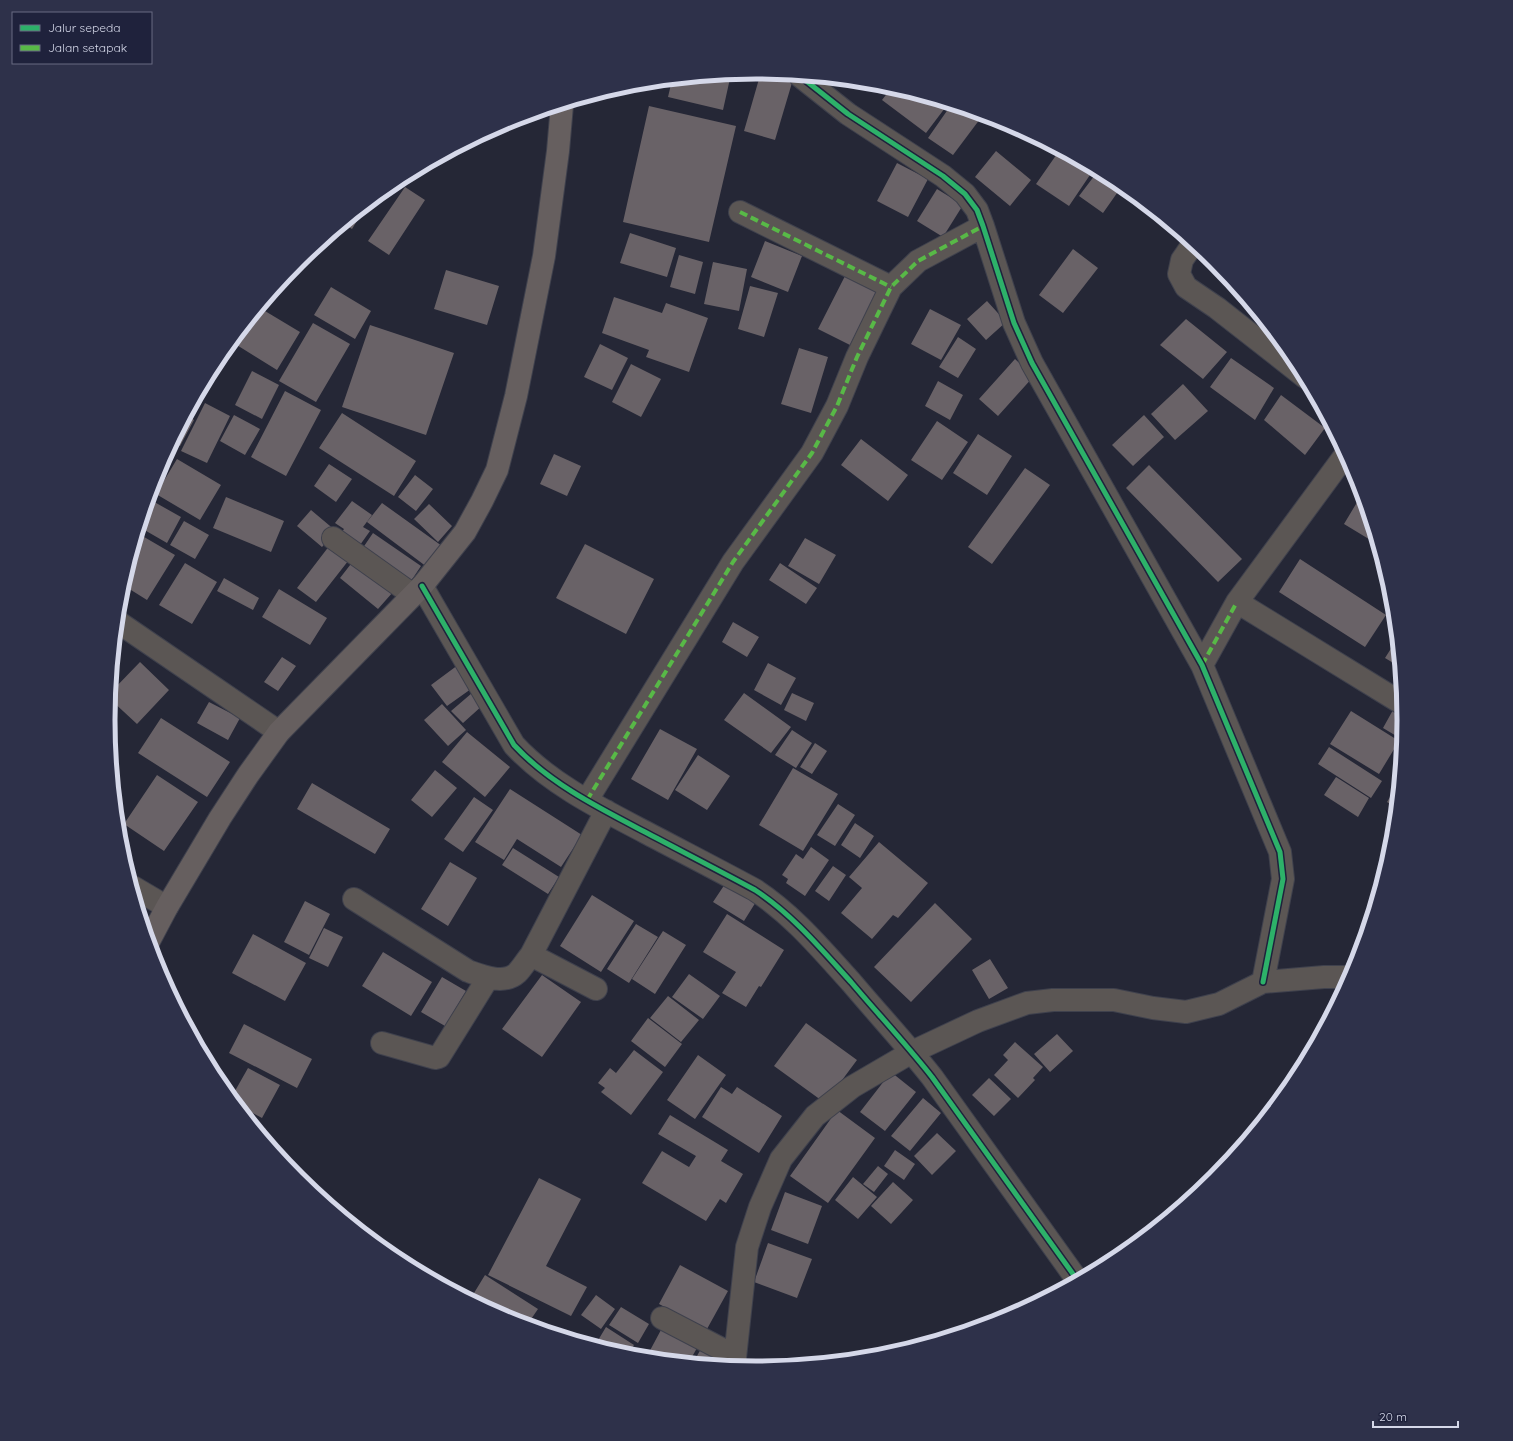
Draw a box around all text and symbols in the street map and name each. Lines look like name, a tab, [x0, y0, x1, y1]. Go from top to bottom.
legend	[12, 12, 152, 64]
text: Jalur sepeda	[48, 20, 121, 35]
text: Jalan setapak	[48, 40, 127, 55]
scale bar	[1373, 1403, 1458, 1429]
text: 20 m	[1379, 1409, 1407, 1424]

